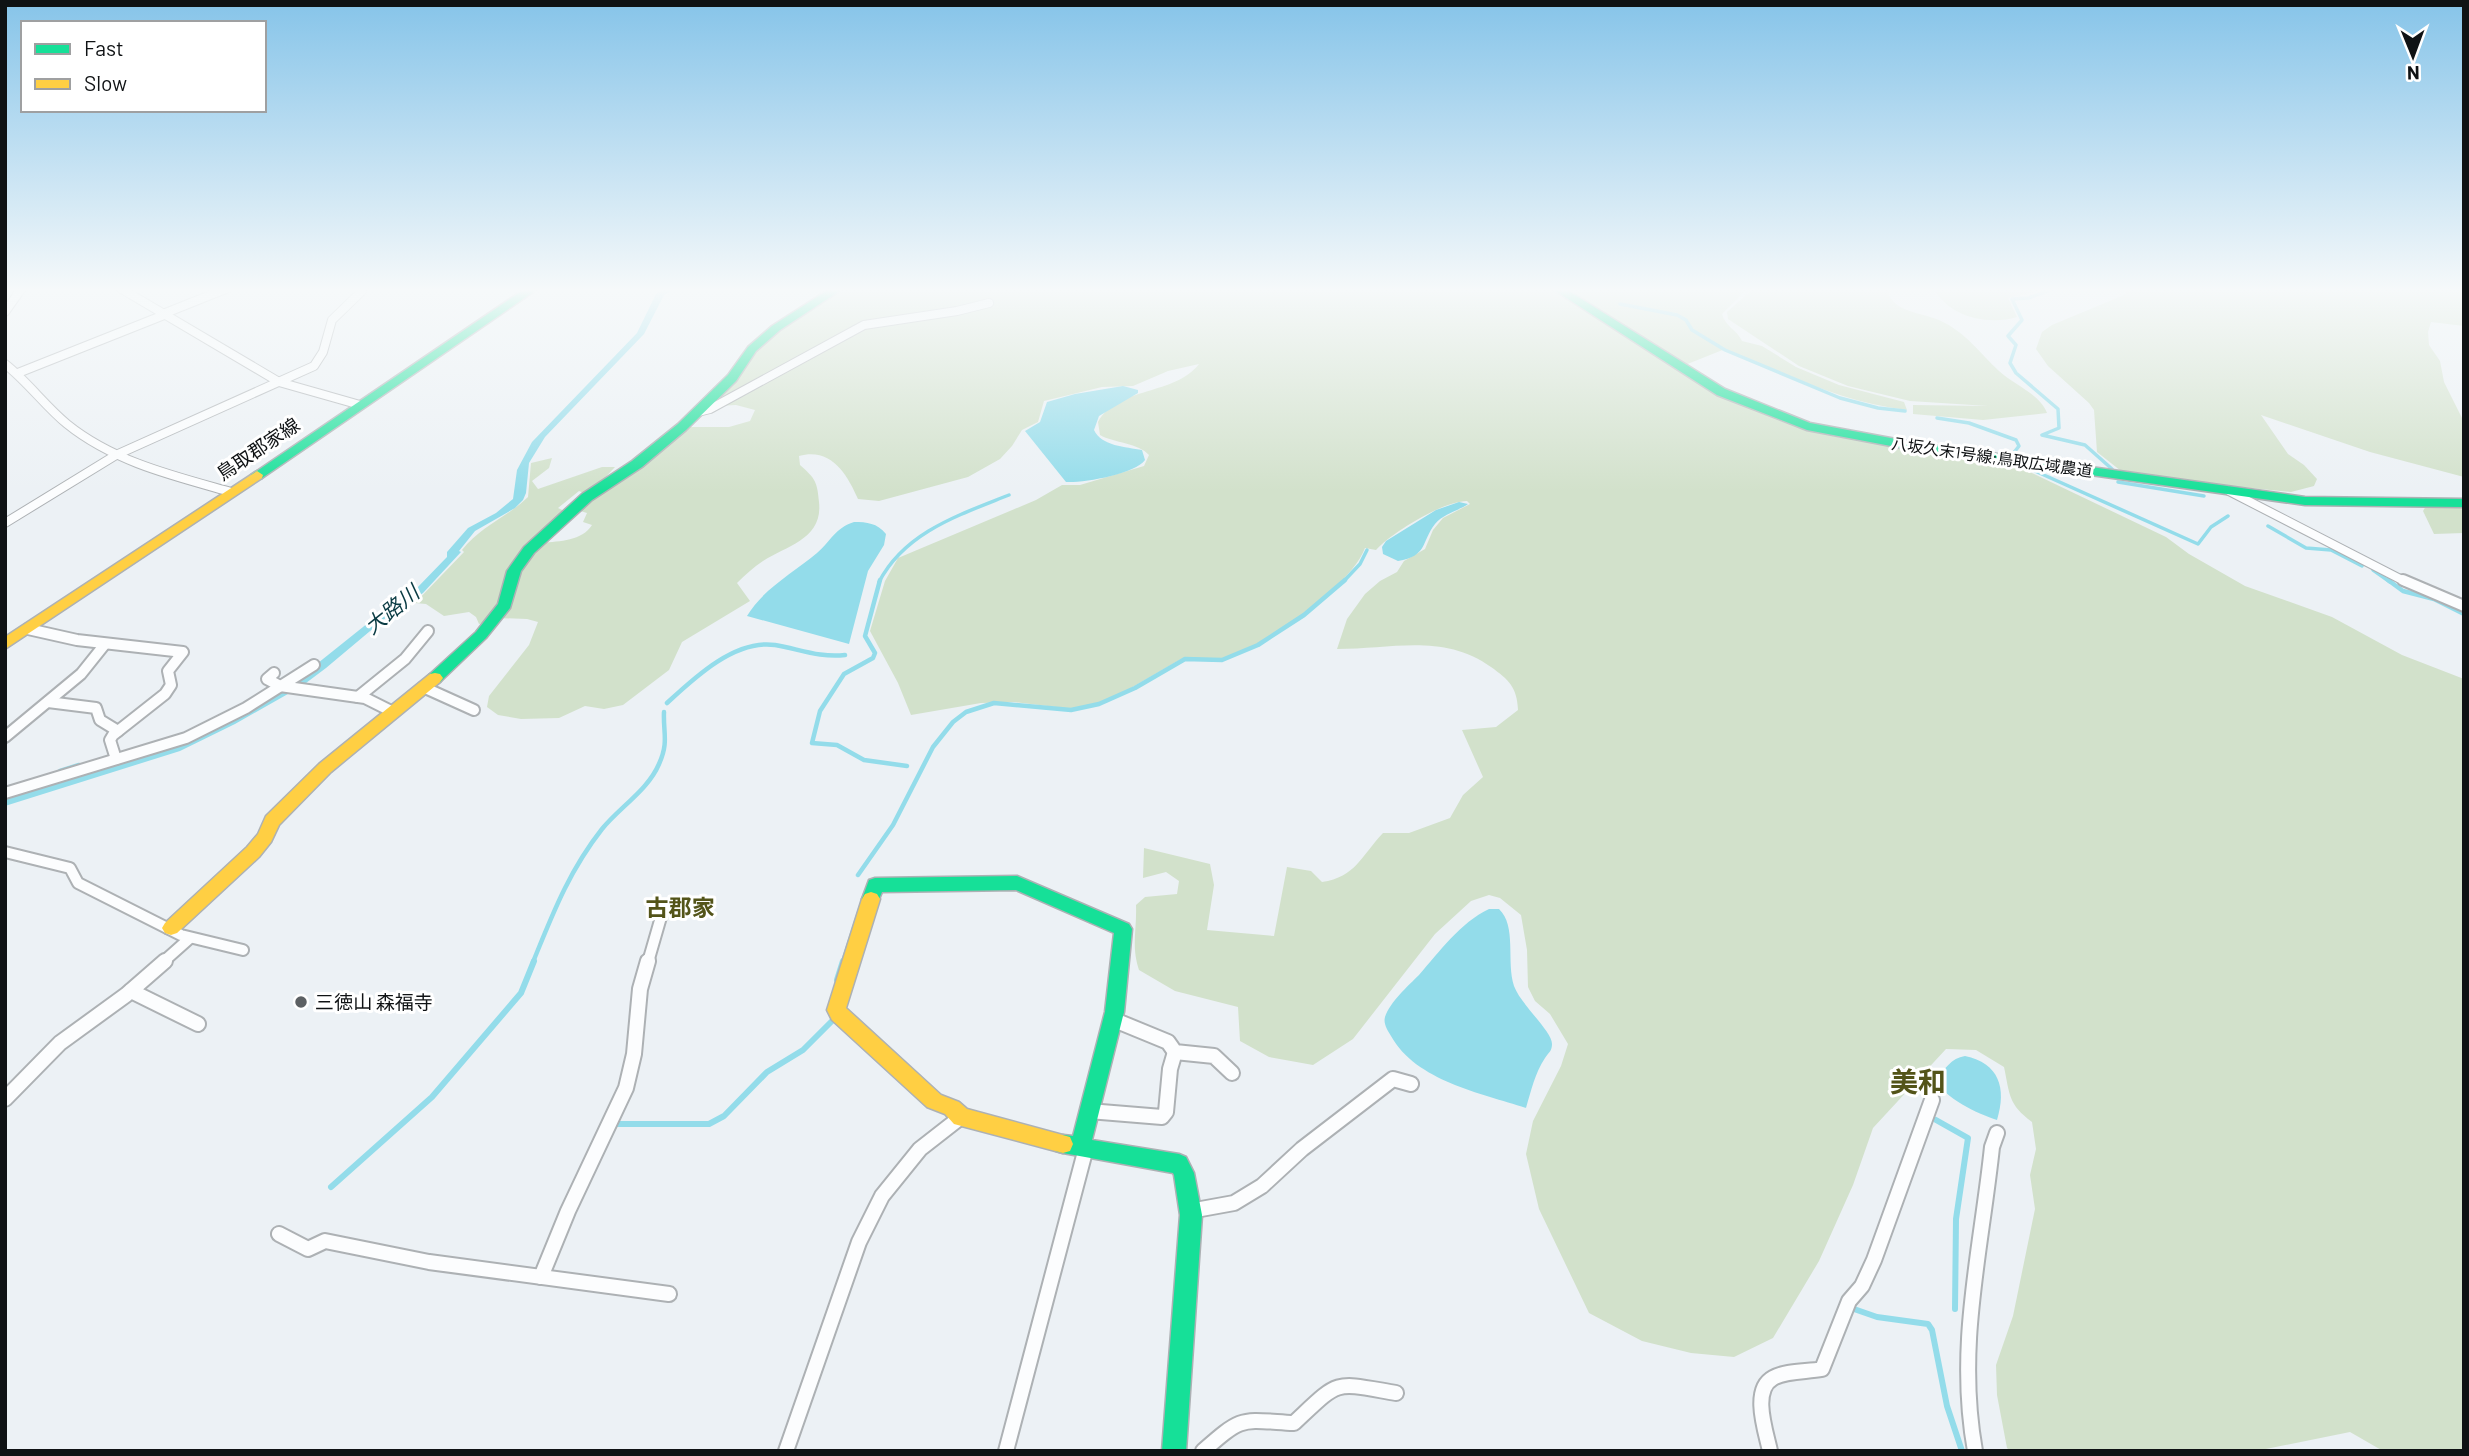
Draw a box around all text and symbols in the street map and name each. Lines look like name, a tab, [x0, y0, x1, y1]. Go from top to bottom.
legend	[21, 21, 266, 112]
north arrow	[2378, 21, 2448, 91]
text: Fast	[84, 35, 124, 60]
text: N	[2407, 62, 2420, 85]
text: Slow	[84, 70, 127, 95]
street label: 鳥取郡家線	[212, 412, 304, 485]
street label: 八坂久末1号線;鳥取広域農道	[1890, 433, 2094, 480]
water label: 大路川	[359, 578, 425, 638]
district label: 古郡家	[646, 893, 715, 921]
place label: 三徳山 森福寺	[315, 990, 433, 1013]
marker: 三徳山 森福寺	[293, 994, 309, 1010]
district label: 美和	[1890, 1064, 1946, 1098]

